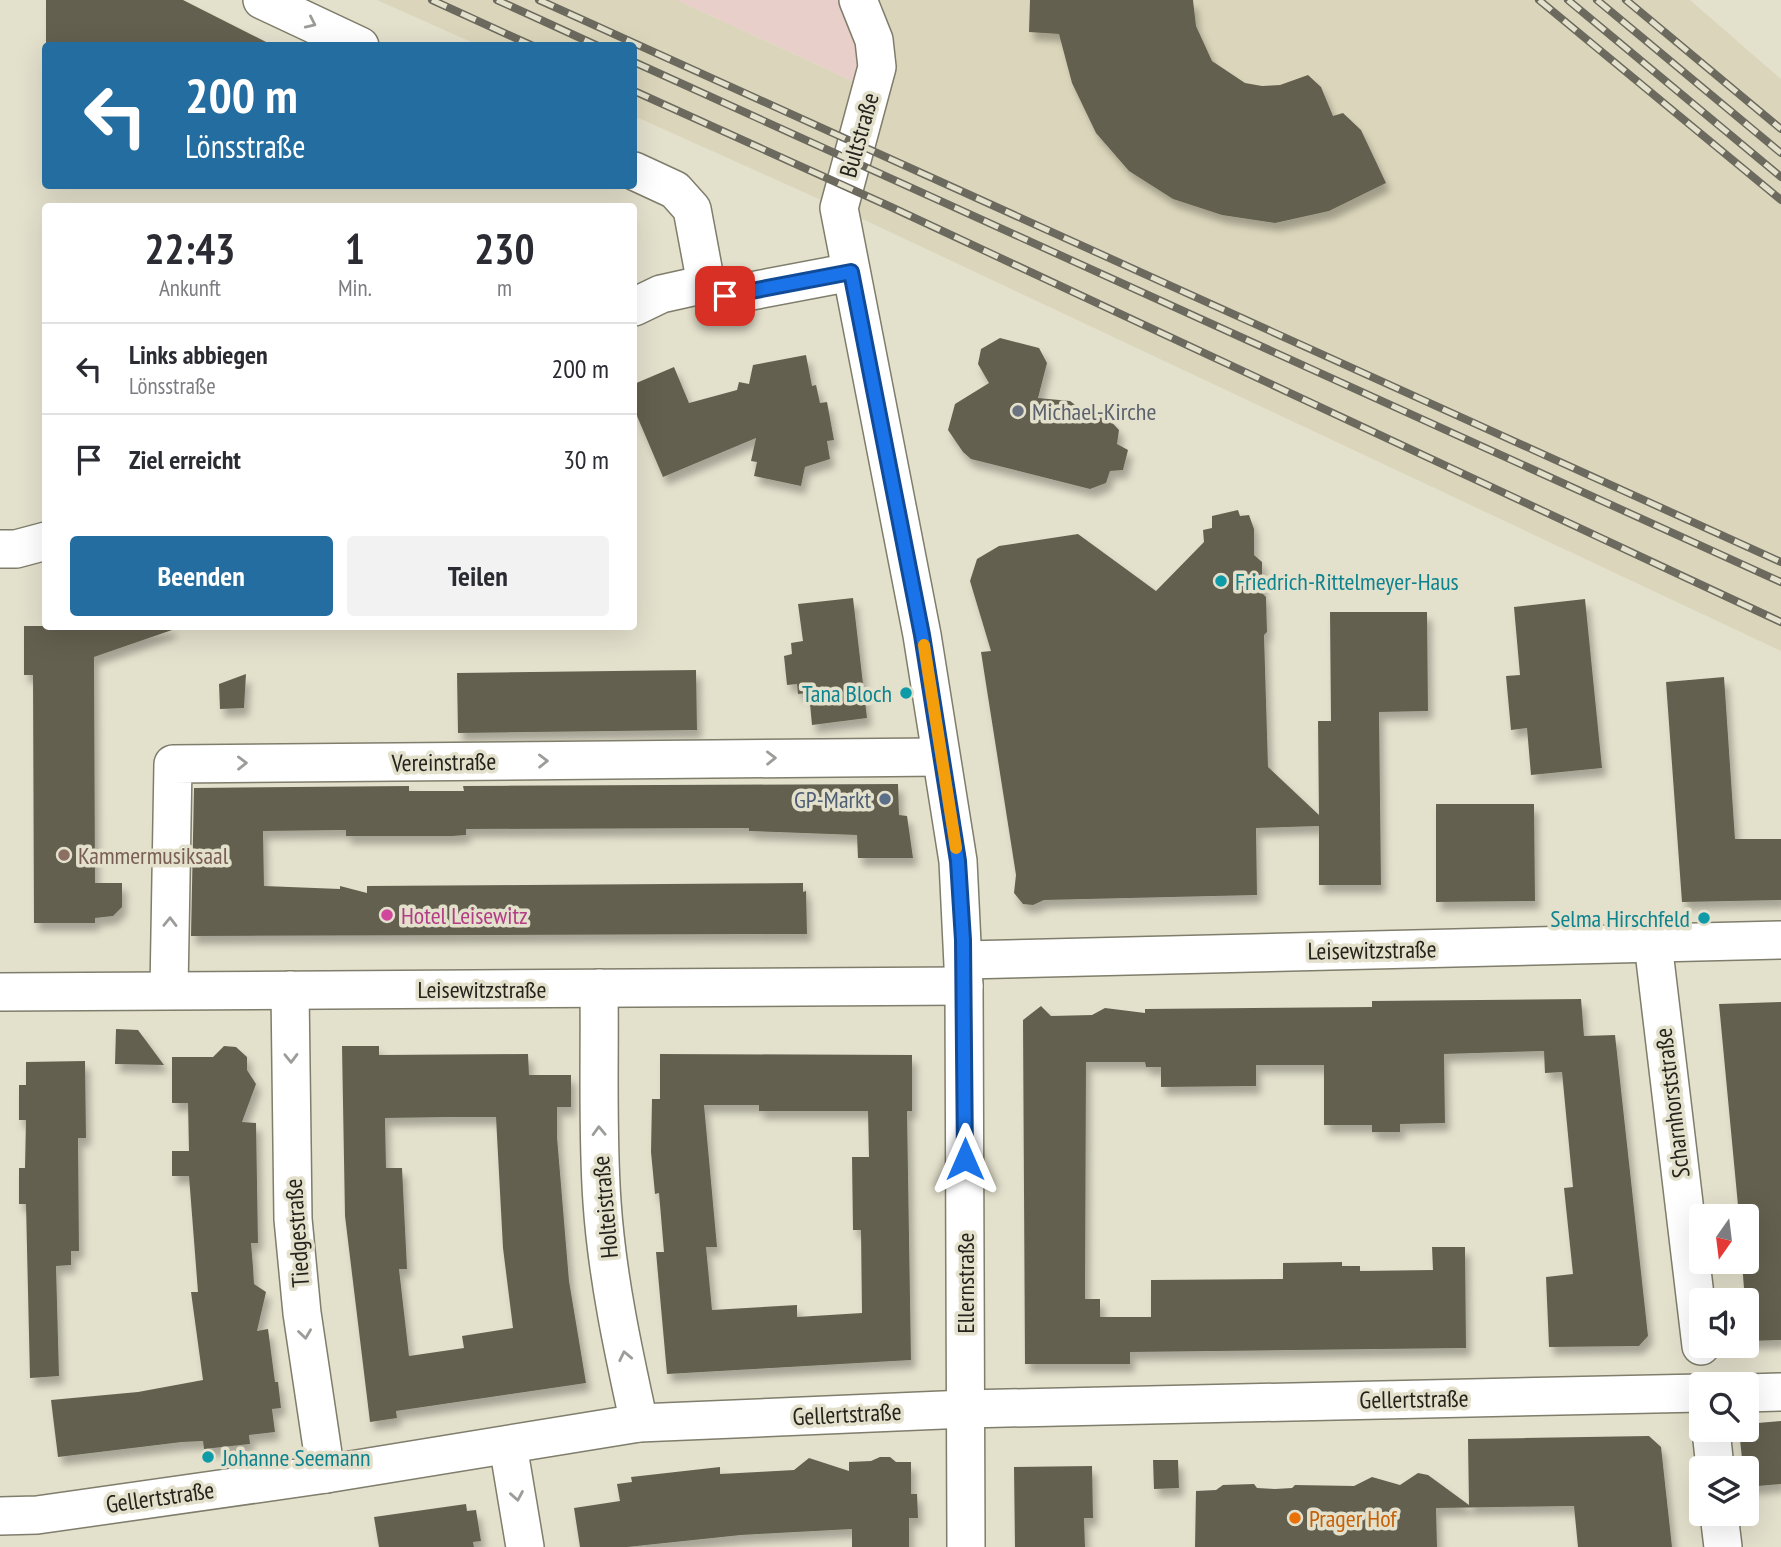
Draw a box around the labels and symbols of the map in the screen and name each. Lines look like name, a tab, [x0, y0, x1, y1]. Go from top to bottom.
one-way arrow	[304, 15, 316, 29]
street label: Bultstraße	[832, 89, 886, 181]
pin	[695, 266, 755, 326]
place label: Michael-Kirche	[1032, 396, 1156, 427]
marker: Michael-Kirche	[1010, 403, 1026, 419]
place label: Friedrich-Rittelmeyer-Haus	[1235, 566, 1459, 597]
marker: Friedrich-Rittelmeyer-Haus	[1213, 573, 1229, 589]
place label: Tana Bloch	[802, 678, 892, 709]
marker: Tana Bloch	[898, 685, 914, 701]
street label: Vereinstraße	[390, 746, 497, 778]
one-way arrow	[766, 750, 777, 766]
one-way arrow	[538, 753, 549, 768]
one-way arrow	[237, 756, 248, 771]
place label: GP-Markt	[794, 784, 871, 815]
marker: GP-Markt	[877, 791, 893, 807]
place label: Kammermusiksaal	[78, 840, 229, 871]
marker: Kammermusiksaal	[56, 847, 72, 863]
place label: Hotel Leisewitz	[401, 900, 528, 931]
place label: Selma Hirschfeld	[1550, 903, 1690, 934]
marker: Hotel Leisewitz	[379, 907, 395, 923]
marker: Selma Hirschfeld	[1696, 910, 1712, 926]
one-way arrow	[163, 916, 178, 927]
street label: Leisewitzstraße	[1307, 933, 1437, 967]
street label: Leisewitzstraße	[418, 974, 546, 1005]
street label: Scharnhorststraße	[1647, 1026, 1697, 1180]
one-way arrow	[283, 1054, 299, 1064]
position arrow	[928, 1122, 1002, 1196]
one-way arrow	[592, 1125, 607, 1136]
street label: Holteistraße	[585, 1154, 625, 1260]
street label: Tiedgestraße	[278, 1178, 316, 1288]
north arrow	[1689, 1204, 1759, 1274]
street label: Ellernstraße	[950, 1232, 981, 1334]
one-way arrow	[297, 1328, 312, 1340]
one-way arrow	[618, 1350, 633, 1362]
street label: Gellertstraße	[1359, 1383, 1469, 1415]
street label: Gellertstraße	[792, 1396, 902, 1432]
place label: Johanne Seemann	[221, 1442, 371, 1473]
marker: Johanne Seemann	[200, 1449, 216, 1465]
street label: Gellertstraße	[104, 1474, 216, 1520]
one-way arrow	[508, 1490, 523, 1502]
place label: Prager Hof	[1309, 1503, 1397, 1534]
marker: Prager Hof	[1287, 1510, 1303, 1526]

